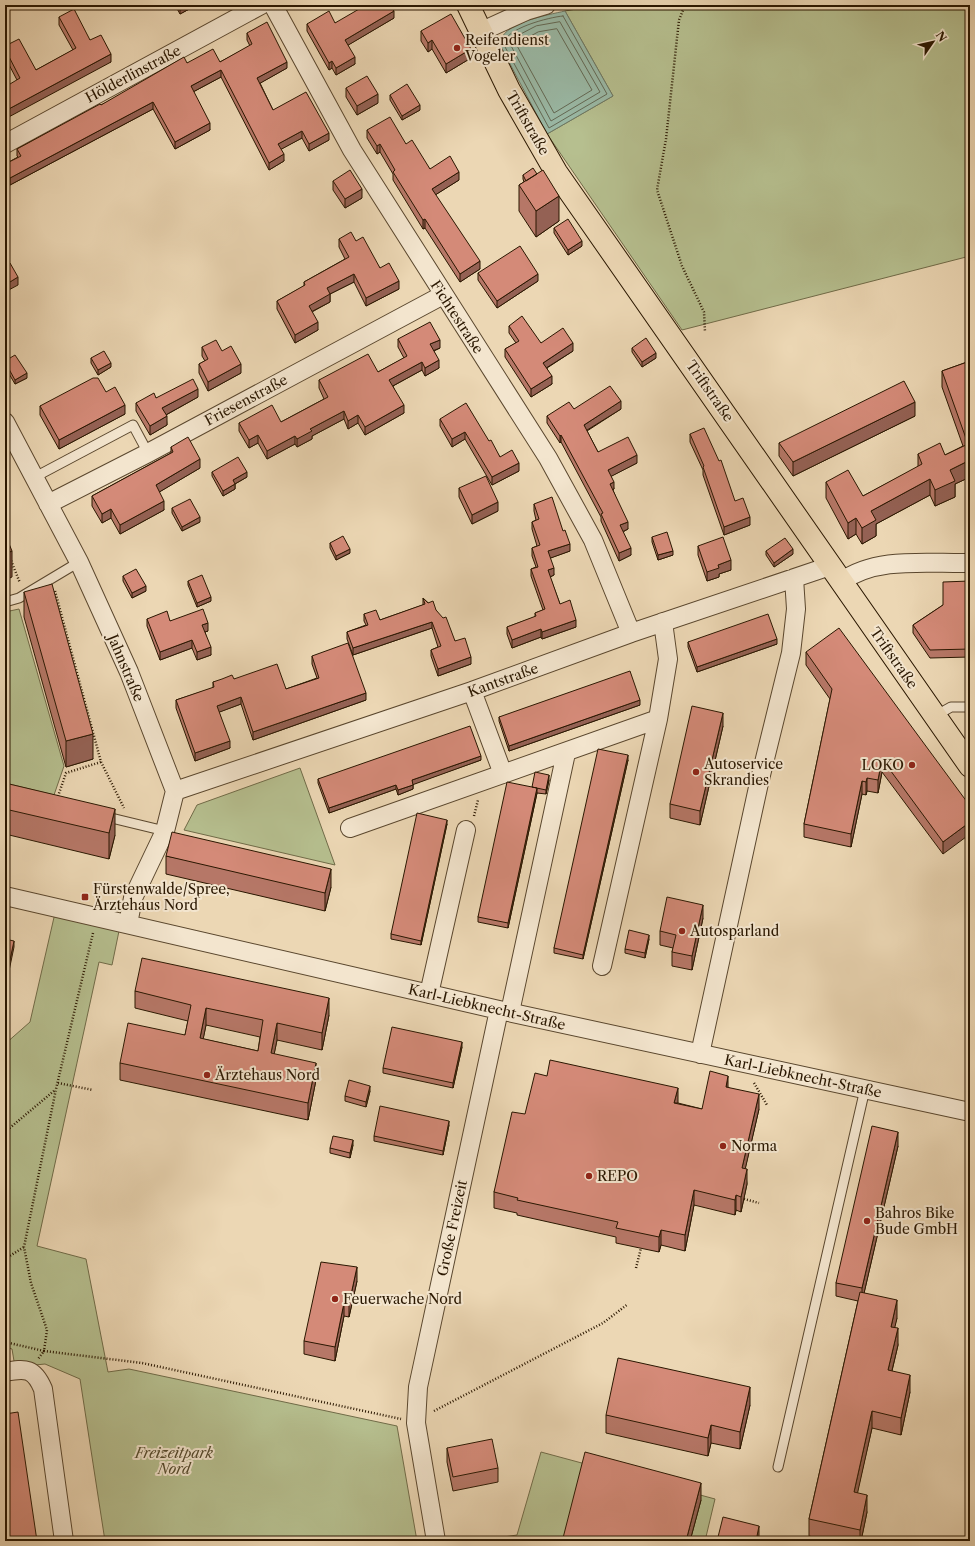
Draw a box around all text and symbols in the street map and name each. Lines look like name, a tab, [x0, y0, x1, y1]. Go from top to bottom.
north arrow	[913, 22, 953, 62]
text: N	[933, 29, 950, 45]
place label: Reifendienst Vogeler	[464, 31, 549, 65]
street label: Hölderlinstraße	[82, 41, 184, 107]
marker: Reifendienst Vogeler	[452, 43, 462, 53]
street label: Triftstraße	[502, 88, 554, 158]
street label: Fichtestraße	[427, 277, 488, 357]
street label: Triftstraße	[682, 357, 738, 425]
street label: Friesenstraße	[201, 371, 291, 429]
street label: Triftstraße	[866, 624, 922, 692]
street label: Jahnstraße	[103, 630, 148, 705]
street label: Kantstraße	[465, 659, 541, 701]
place label: Autoservice Skrandies	[703, 755, 783, 789]
place label: LOKO	[862, 756, 904, 774]
marker: LOKO	[907, 760, 917, 770]
marker: Autoservice Skrandies	[691, 767, 701, 777]
place label: Fürstenwalde/Spree, Ärztehaus Nord	[92, 880, 230, 914]
marker: Fürstenwalde/Spree, Ärztehaus Nord	[80, 892, 90, 902]
place label: Autosparland	[689, 922, 780, 940]
marker: Autosparland	[677, 926, 687, 936]
street label: Karl-Liebknecht-Straße	[407, 980, 567, 1034]
street label: Karl-Liebknecht-Straße	[723, 1050, 884, 1102]
place label: Ärztehaus Nord	[214, 1066, 320, 1084]
marker: Ärztehaus Nord	[202, 1070, 212, 1080]
place label: Norma	[731, 1137, 778, 1155]
marker: Norma	[718, 1141, 728, 1151]
place label: REPO	[597, 1167, 638, 1185]
marker: REPO	[584, 1171, 594, 1181]
street label: Große Freizeit	[433, 1178, 471, 1278]
place label: Bahros Bike Bude GmbH	[875, 1204, 958, 1238]
marker: Bahros Bike Bude GmbH	[862, 1216, 872, 1226]
place label: Feuerwache Nord	[343, 1290, 462, 1308]
marker: Feuerwache Nord	[330, 1294, 340, 1304]
park label: Freizeitpark Nord	[134, 1444, 214, 1478]

